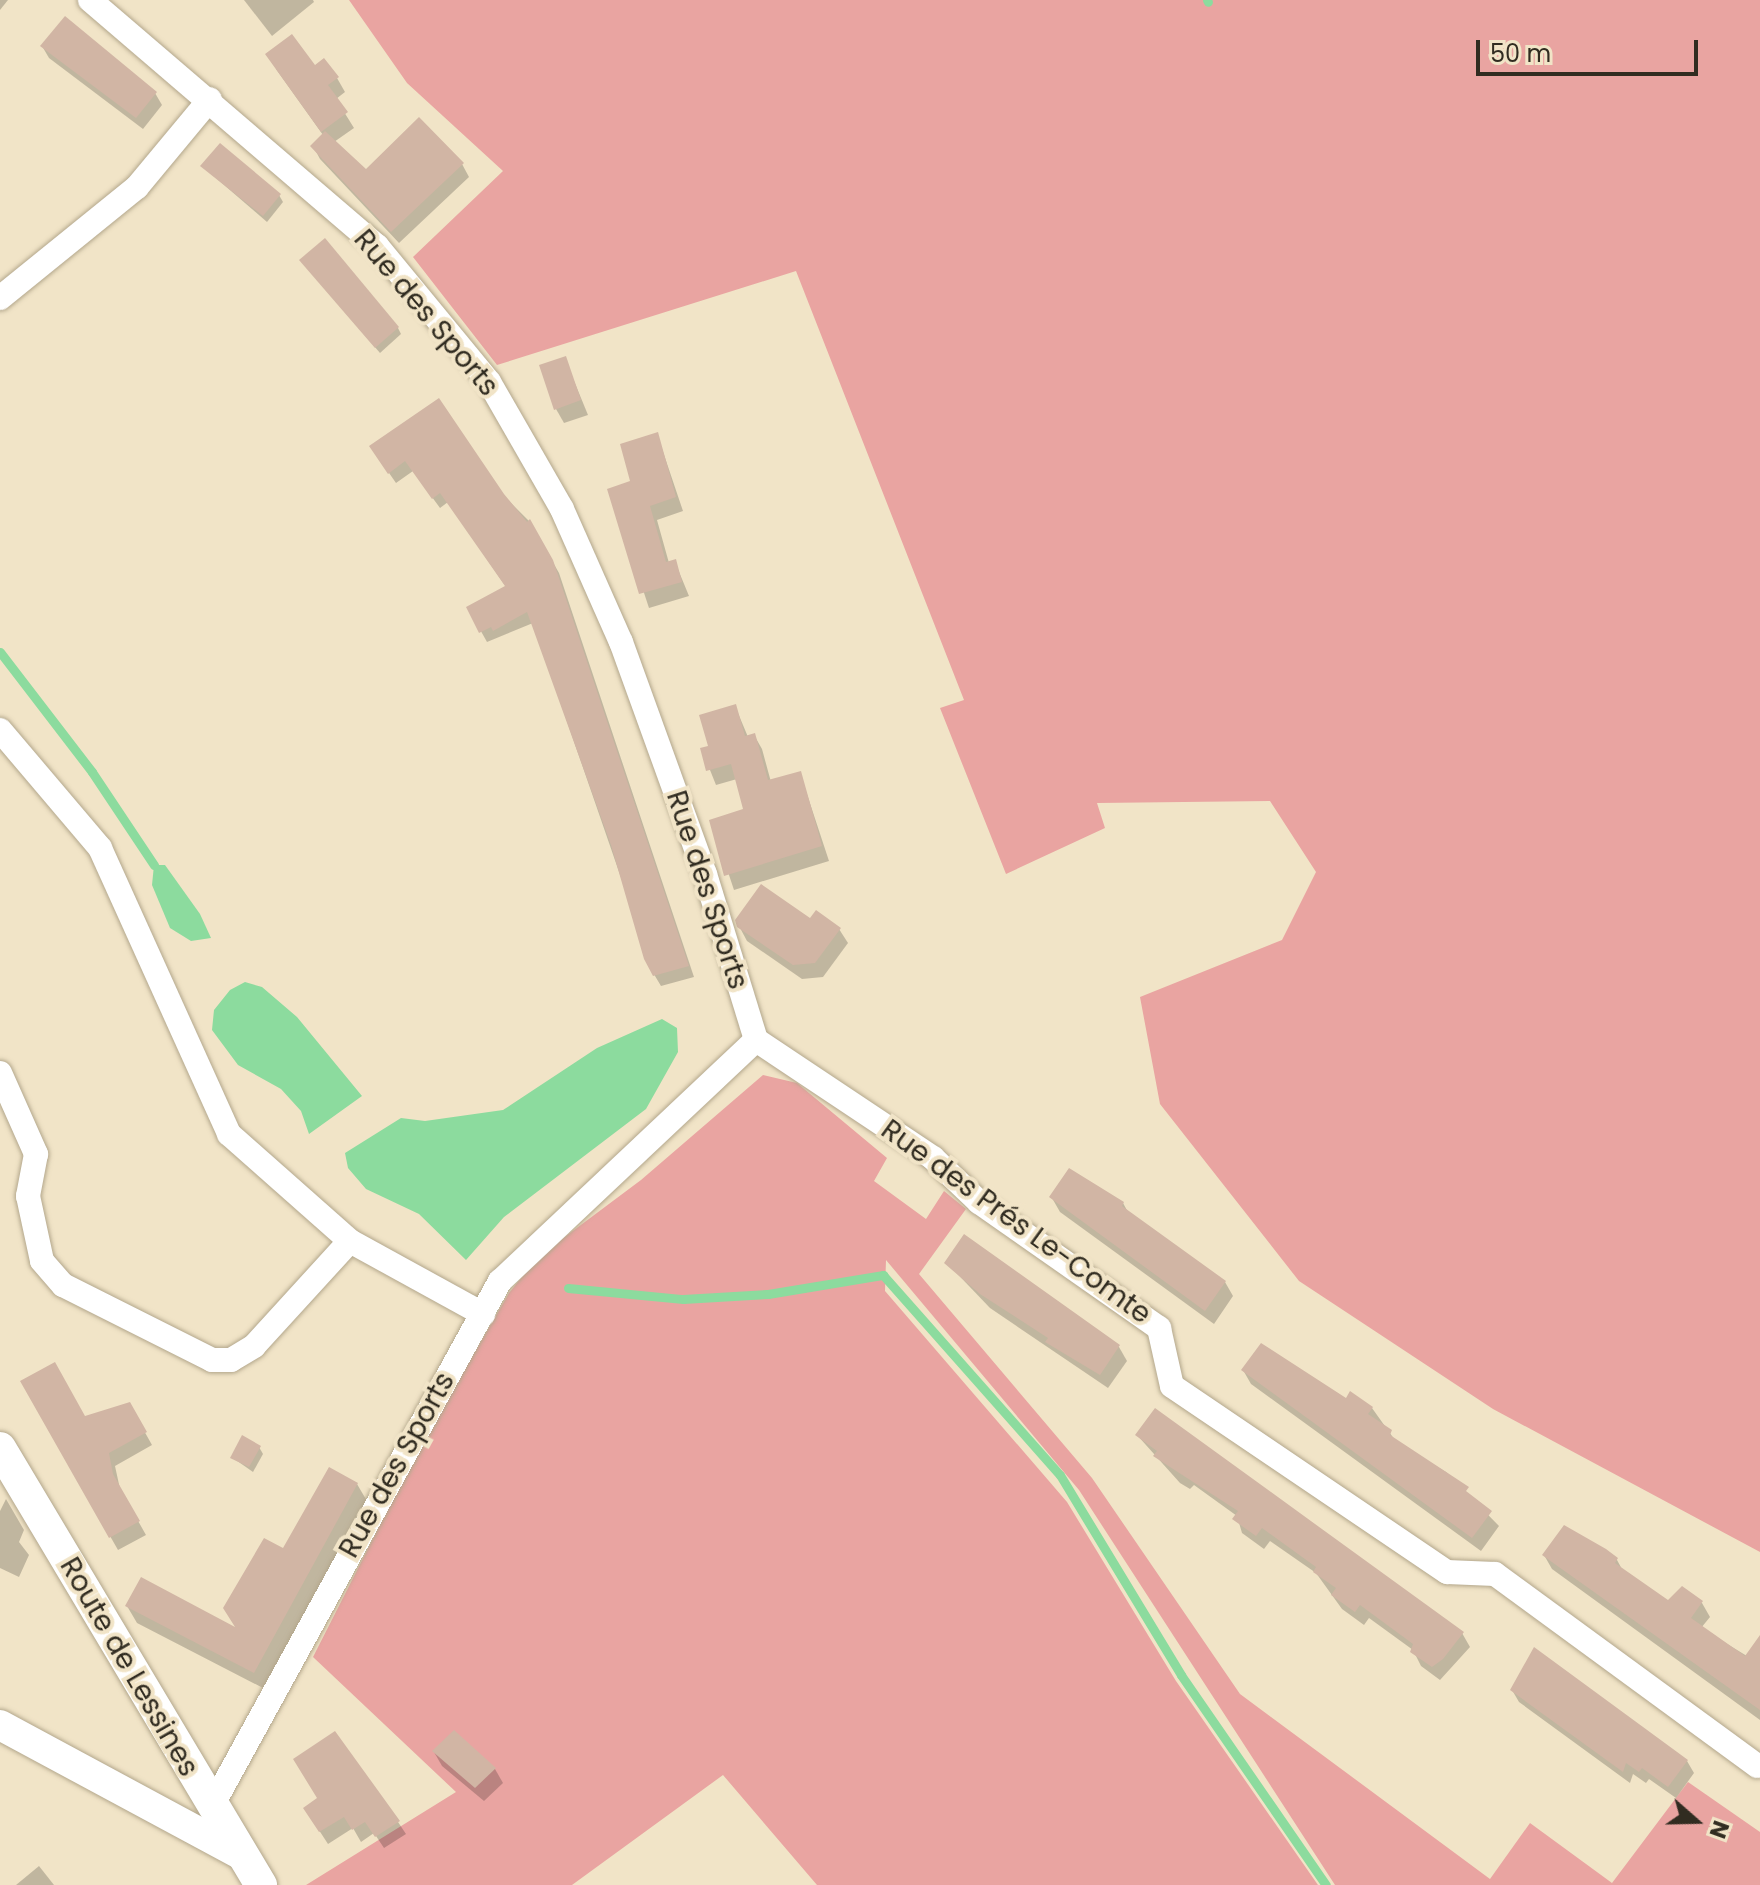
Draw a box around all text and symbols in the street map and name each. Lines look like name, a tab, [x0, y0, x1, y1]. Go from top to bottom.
scale bar	[1480, 24, 1702, 74]
text: 50 m	[1490, 37, 1551, 70]
street label: Rue des Sports	[347, 223, 505, 403]
street label: Rue des Sports	[659, 787, 755, 993]
street label: Rue des Prés Le-Comte	[875, 1113, 1157, 1331]
street label: Rue des Sports	[332, 1366, 462, 1564]
street label: Route de Lessines	[53, 1552, 205, 1782]
north arrow	[1656, 1781, 1736, 1861]
text: N	[1702, 1816, 1736, 1842]

